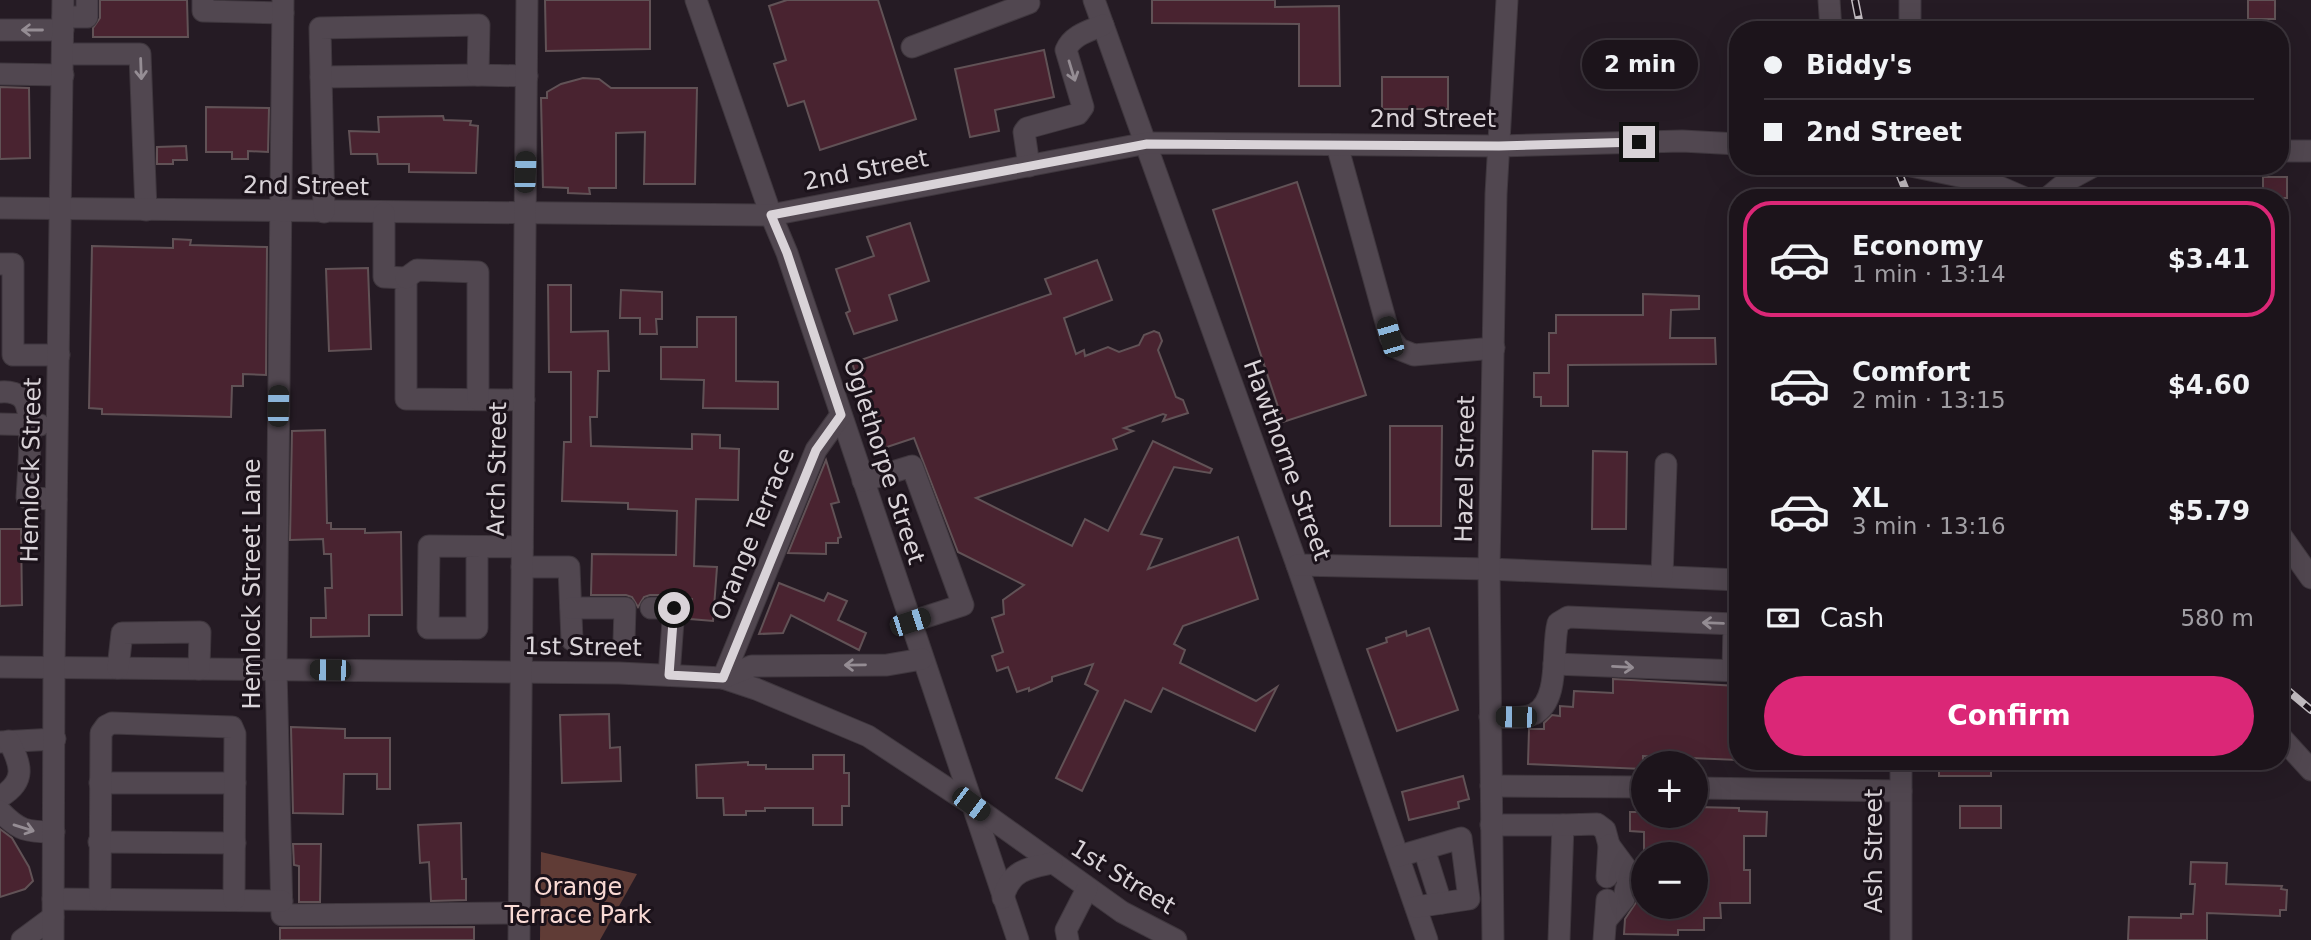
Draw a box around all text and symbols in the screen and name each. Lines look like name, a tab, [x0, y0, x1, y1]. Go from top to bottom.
one-way arrow	[20, 23, 43, 37]
callout: 2 min	[1581, 40, 1697, 90]
text: Biddy's	[1806, 50, 1912, 80]
text: 2 min	[1604, 51, 1676, 77]
one-way arrow	[134, 58, 148, 81]
one-way arrow	[1067, 59, 1080, 81]
street label: 2nd Street	[1370, 105, 1496, 133]
text: 2nd Street	[1806, 117, 1962, 147]
route end	[1623, 126, 1655, 158]
street label: 2nd Street	[801, 144, 931, 196]
car	[514, 151, 537, 193]
street label: 2nd Street	[243, 171, 369, 201]
icon: car	[1768, 228, 1831, 291]
text: Economy	[1852, 231, 1983, 261]
text: $3.41	[2168, 244, 2250, 274]
text: 1 min · 13:14	[1852, 261, 2006, 287]
car	[1375, 314, 1406, 360]
street label: Oglethorpe Street	[837, 354, 931, 568]
icon: car	[1768, 354, 1831, 417]
street label: Hawthorne Street	[1238, 356, 1336, 564]
text: Comfort	[1852, 357, 1970, 387]
text: $4.60	[2168, 370, 2250, 400]
street label: Hemlock Street	[15, 377, 47, 563]
car	[268, 385, 289, 427]
text: 2 min · 13:15	[1852, 387, 2006, 413]
street label: Hazel Street	[1450, 395, 1480, 543]
street label: Arch Street	[482, 401, 512, 537]
street label: Orange Terrace	[706, 444, 800, 624]
street label: Hemlock Street Lane	[238, 459, 266, 709]
icon: car	[1768, 480, 1831, 543]
text: XL	[1852, 483, 1889, 513]
text: $5.79	[2168, 496, 2250, 526]
text: 3 min · 13:16	[1852, 513, 2006, 539]
route start	[658, 592, 690, 624]
icon: cash	[1764, 599, 1802, 637]
text: Cash	[1820, 603, 1884, 633]
text: 580 m	[2180, 605, 2254, 631]
car	[887, 606, 934, 638]
one-way arrow	[1701, 616, 1724, 629]
street label: 1st Street	[524, 632, 642, 662]
one-way arrow	[843, 658, 866, 672]
car	[309, 659, 352, 681]
one-way arrow	[1611, 661, 1633, 674]
button: Confirm	[1764, 676, 2254, 756]
car	[1495, 706, 1538, 728]
map controls	[1631, 751, 1708, 919]
button: +	[1631, 751, 1708, 828]
car	[948, 783, 995, 825]
street label: Ash Street	[1860, 789, 1888, 913]
one-way arrow	[13, 823, 35, 836]
street label: 1st Street	[1066, 834, 1180, 920]
button: −	[1631, 842, 1708, 919]
park label: Orange Terrace Park	[504, 873, 652, 929]

